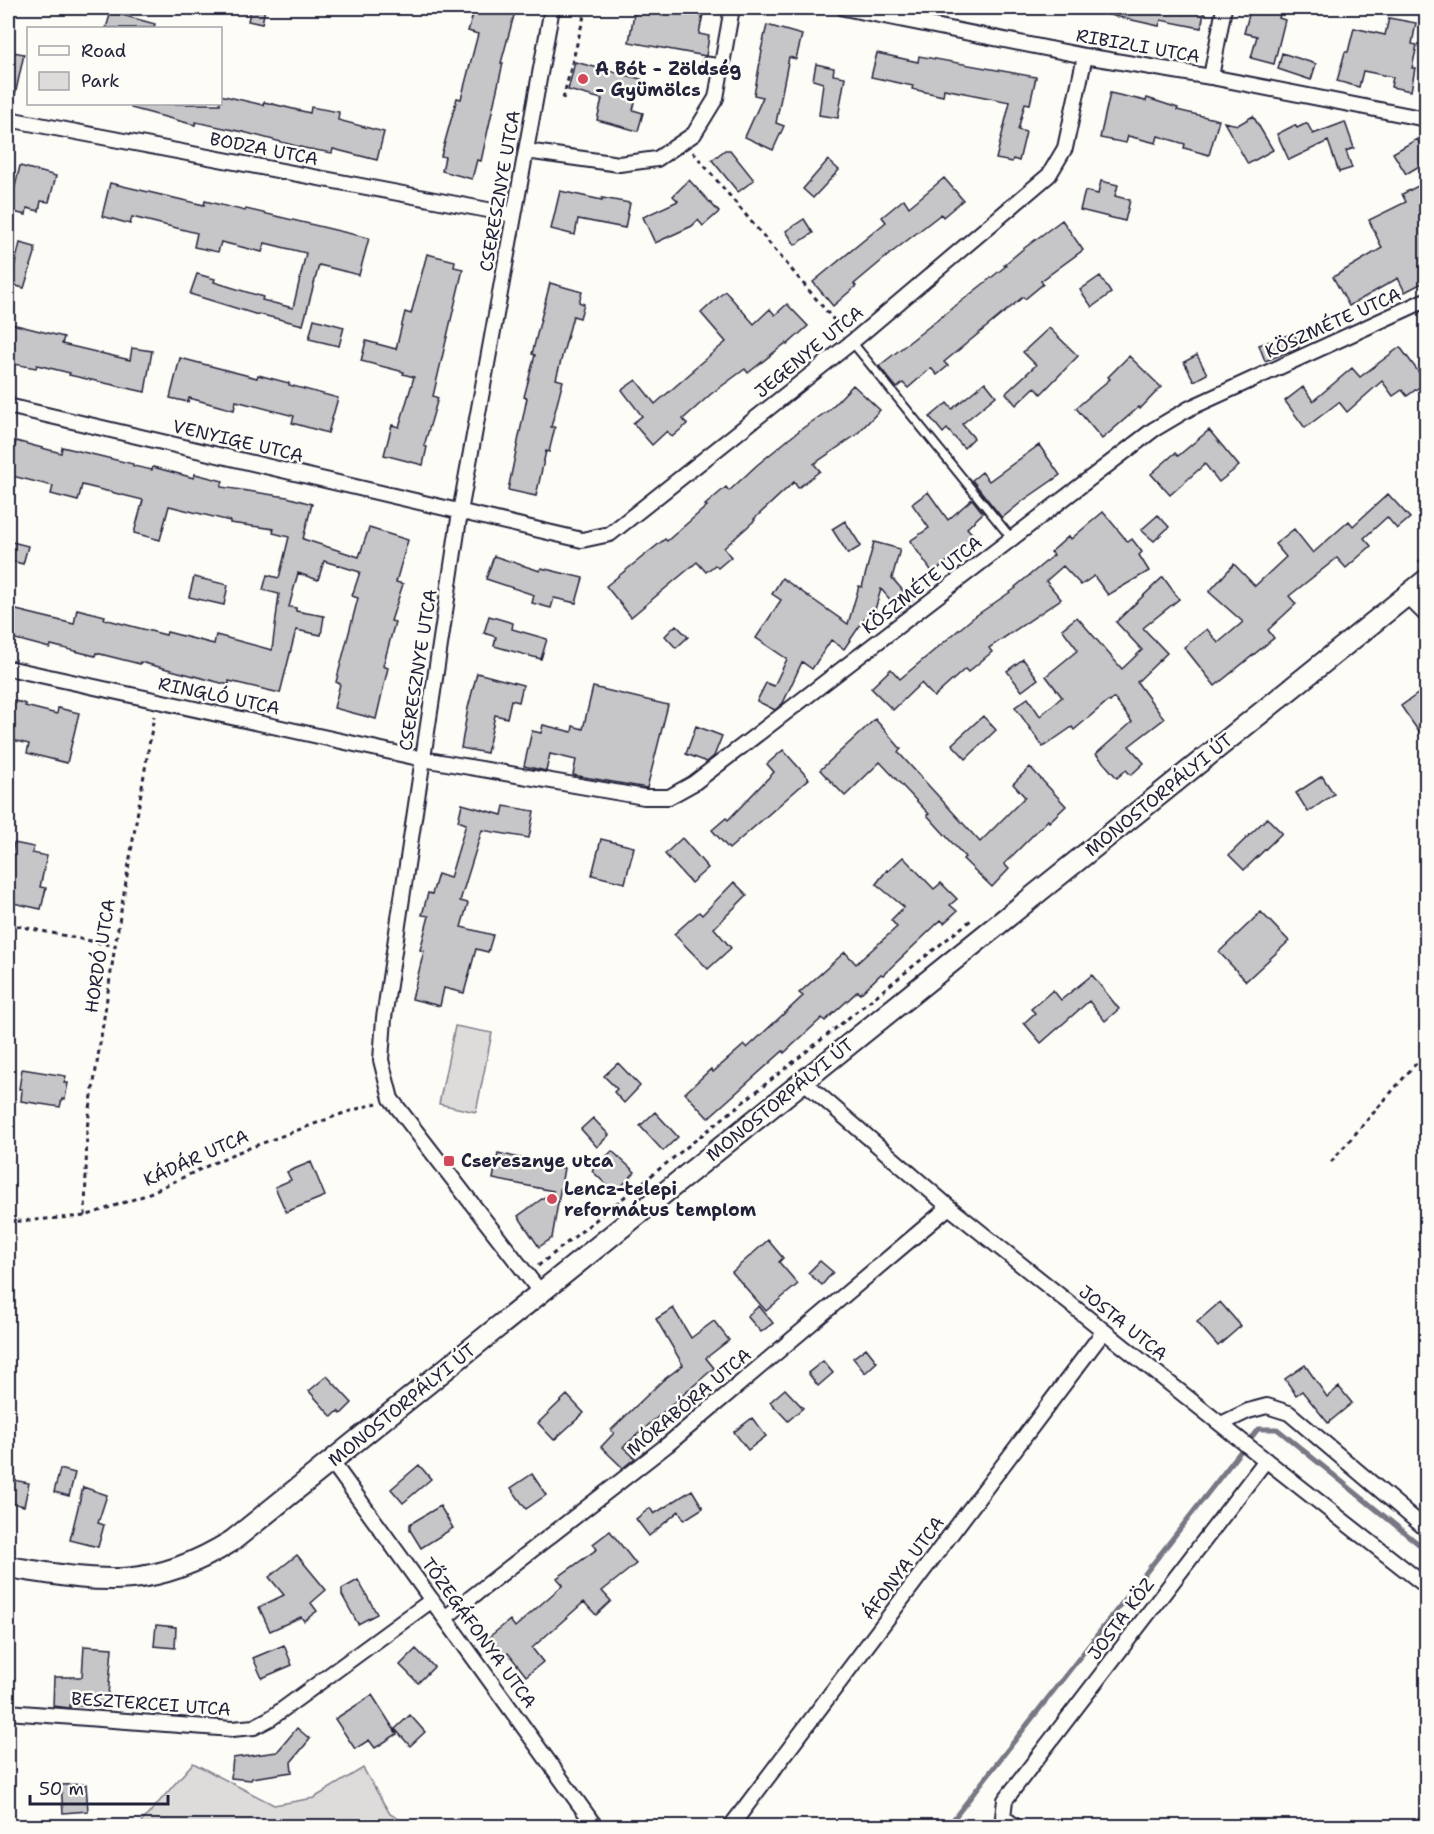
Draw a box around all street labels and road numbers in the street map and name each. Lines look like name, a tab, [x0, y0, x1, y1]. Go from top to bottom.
street label: RIBIZLI UTCA	[1074, 23, 1202, 69]
street label: CSERESZNYE UTCA	[474, 109, 526, 273]
street label: BODZA UTCA	[208, 127, 320, 171]
street label: KÖSZMÉTE UTCA	[1261, 282, 1405, 364]
street label: JEGENYE UTCA	[750, 301, 868, 403]
street label: VENYIGE UTCA	[170, 414, 306, 468]
street label: KÖSZMÉTE UTCA	[857, 530, 987, 640]
street label: CSERESZNYE UTCA	[393, 587, 443, 753]
street label: RINGLÓ UTCA	[156, 671, 282, 721]
street label: MONOSTORPÁLYI ÚT	[1080, 728, 1238, 862]
street label: HORDÓ UTCA	[79, 897, 121, 1015]
street label: MONOSTORPÁLYI ÚT	[701, 1033, 859, 1167]
street label: KÁDÁR UTCA	[140, 1124, 252, 1192]
street label: JOSTA UTCA	[1074, 1280, 1172, 1366]
street label: MONOSTORPÁLYI ÚT	[323, 1338, 481, 1472]
street label: MÓRABÓRA UTCA	[622, 1343, 756, 1461]
street label: ÁFONYA UTCA	[856, 1512, 950, 1624]
street label: TŐZEGÁFONYA UTCA	[416, 1553, 542, 1713]
street label: JOSTA KÖZ	[1082, 1573, 1160, 1665]
street label: BESZTERCEI UTCA	[70, 1686, 232, 1722]

